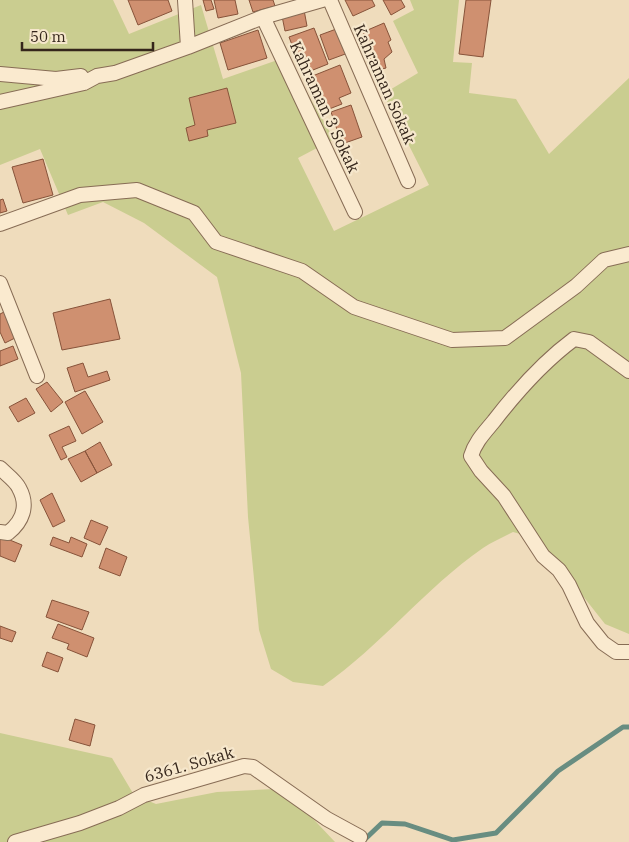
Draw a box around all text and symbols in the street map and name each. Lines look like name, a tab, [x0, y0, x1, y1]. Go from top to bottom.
scale bar	[22, 20, 154, 52]
street label: Kahraman Sokak	[350, 21, 421, 148]
text: 50 m	[30, 27, 66, 46]
street label: Kahraman 3 Sokak	[286, 38, 364, 176]
street label: 6361. Sokak	[142, 741, 237, 786]

